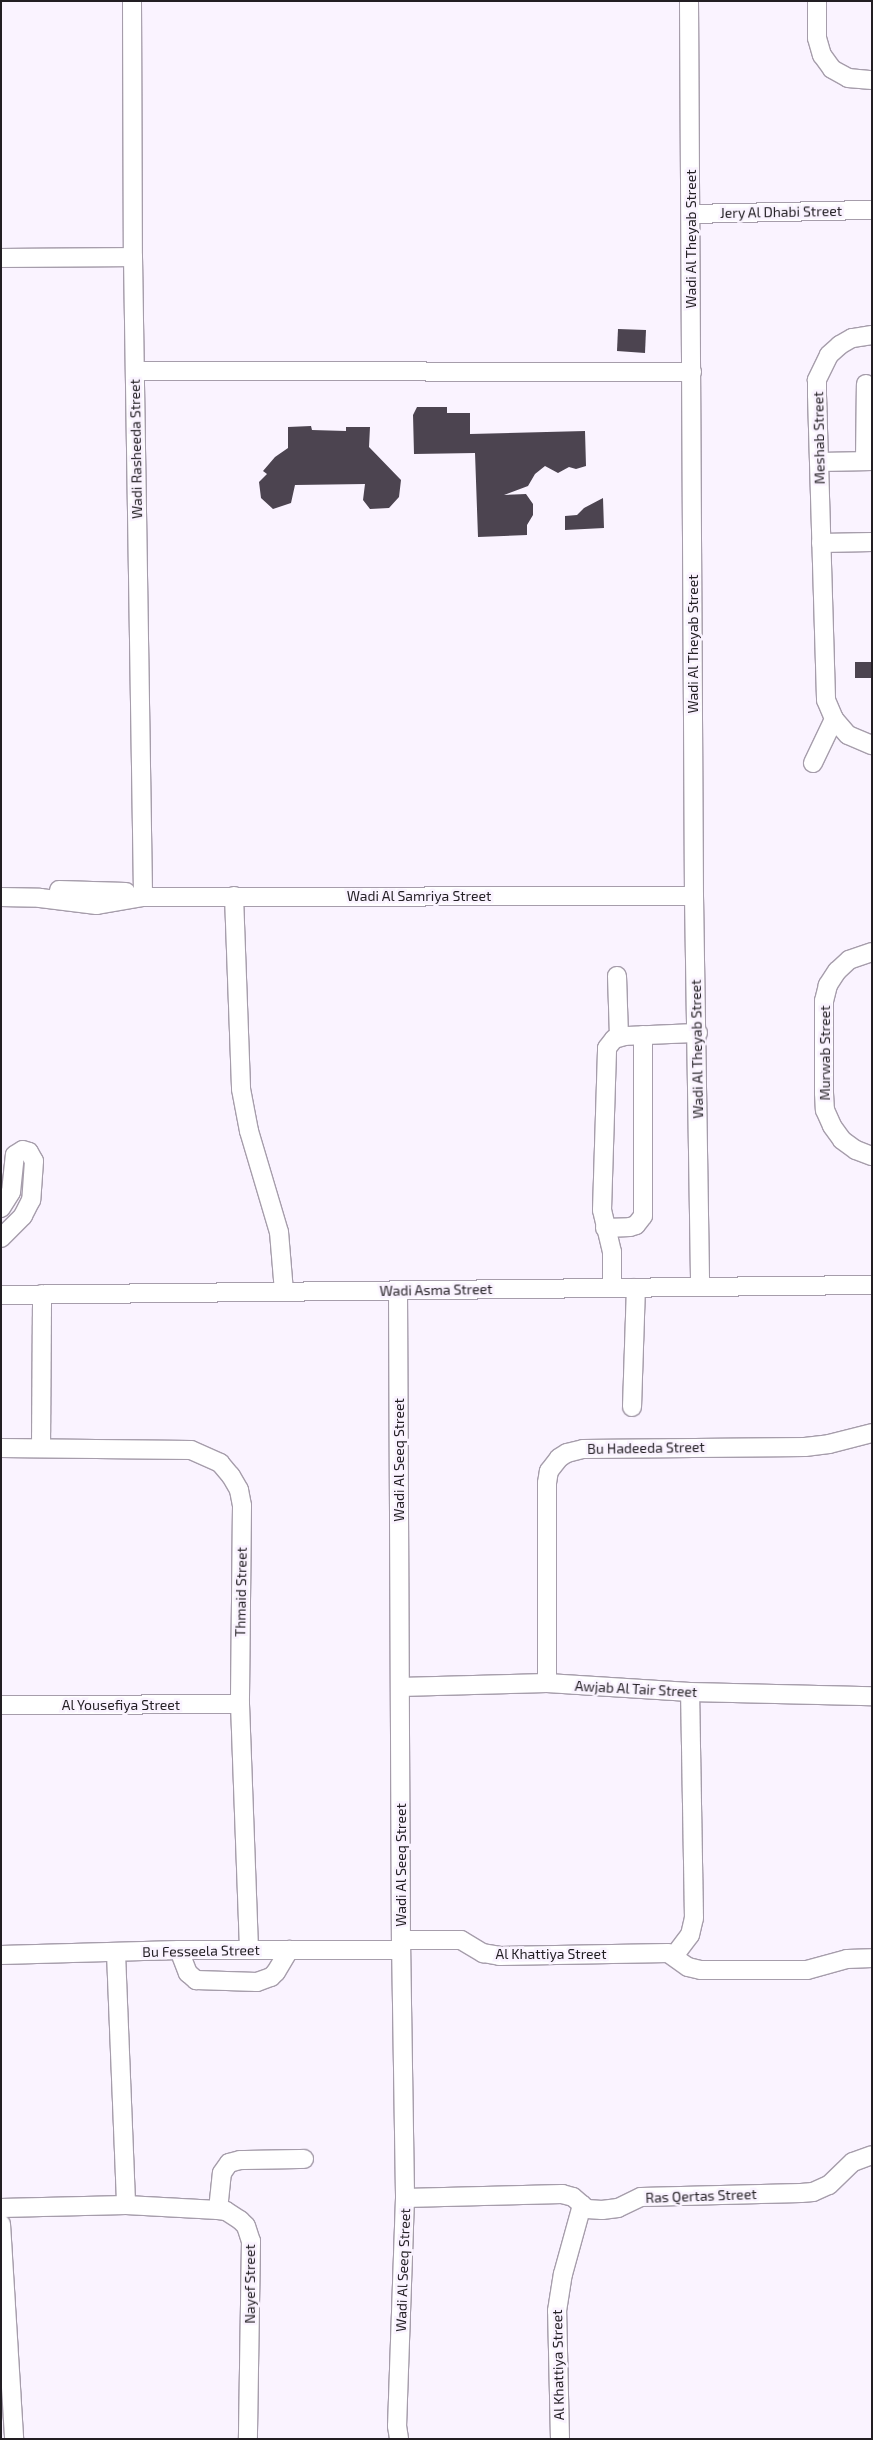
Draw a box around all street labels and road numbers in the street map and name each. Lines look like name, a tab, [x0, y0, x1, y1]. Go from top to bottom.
street label: Wadi Al Theyab Street	[683, 169, 699, 309]
street label: Jery Al Dhabi Street	[719, 203, 843, 221]
street label: Wadi Rasheeda Street	[126, 379, 146, 519]
street label: Meshab Street	[810, 391, 828, 485]
street label: Wadi Al Theyab Street	[685, 574, 701, 714]
street label: Wadi Al Samriya Street	[346, 888, 492, 904]
street label: Wadi Al Theyab Street	[687, 979, 707, 1119]
street label: Murwab Street	[817, 1005, 833, 1101]
street label: Wadi Asma Street	[379, 1281, 493, 1299]
street label: Wadi Al Seeq Street	[391, 1398, 407, 1522]
street label: Bu Hadeeda Street	[587, 1439, 705, 1457]
street label: Thmaid Street	[232, 1547, 250, 1637]
street label: Awjab Al Tair Street	[574, 1677, 698, 1701]
street label: Al Yousefiya Street	[61, 1697, 181, 1713]
street label: Wadi Al Seeq Street	[393, 1803, 409, 1927]
street label: Bu Fesseela Street	[142, 1942, 260, 1960]
street label: Al Khattiya Street	[495, 1946, 607, 1962]
street label: Ras Qertas Street	[645, 2186, 757, 2206]
street label: Wadi Al Seeq Street	[392, 2208, 414, 2332]
street label: Nayef Street	[242, 2244, 258, 2324]
street label: Al Khattiya Street	[549, 2309, 567, 2421]

